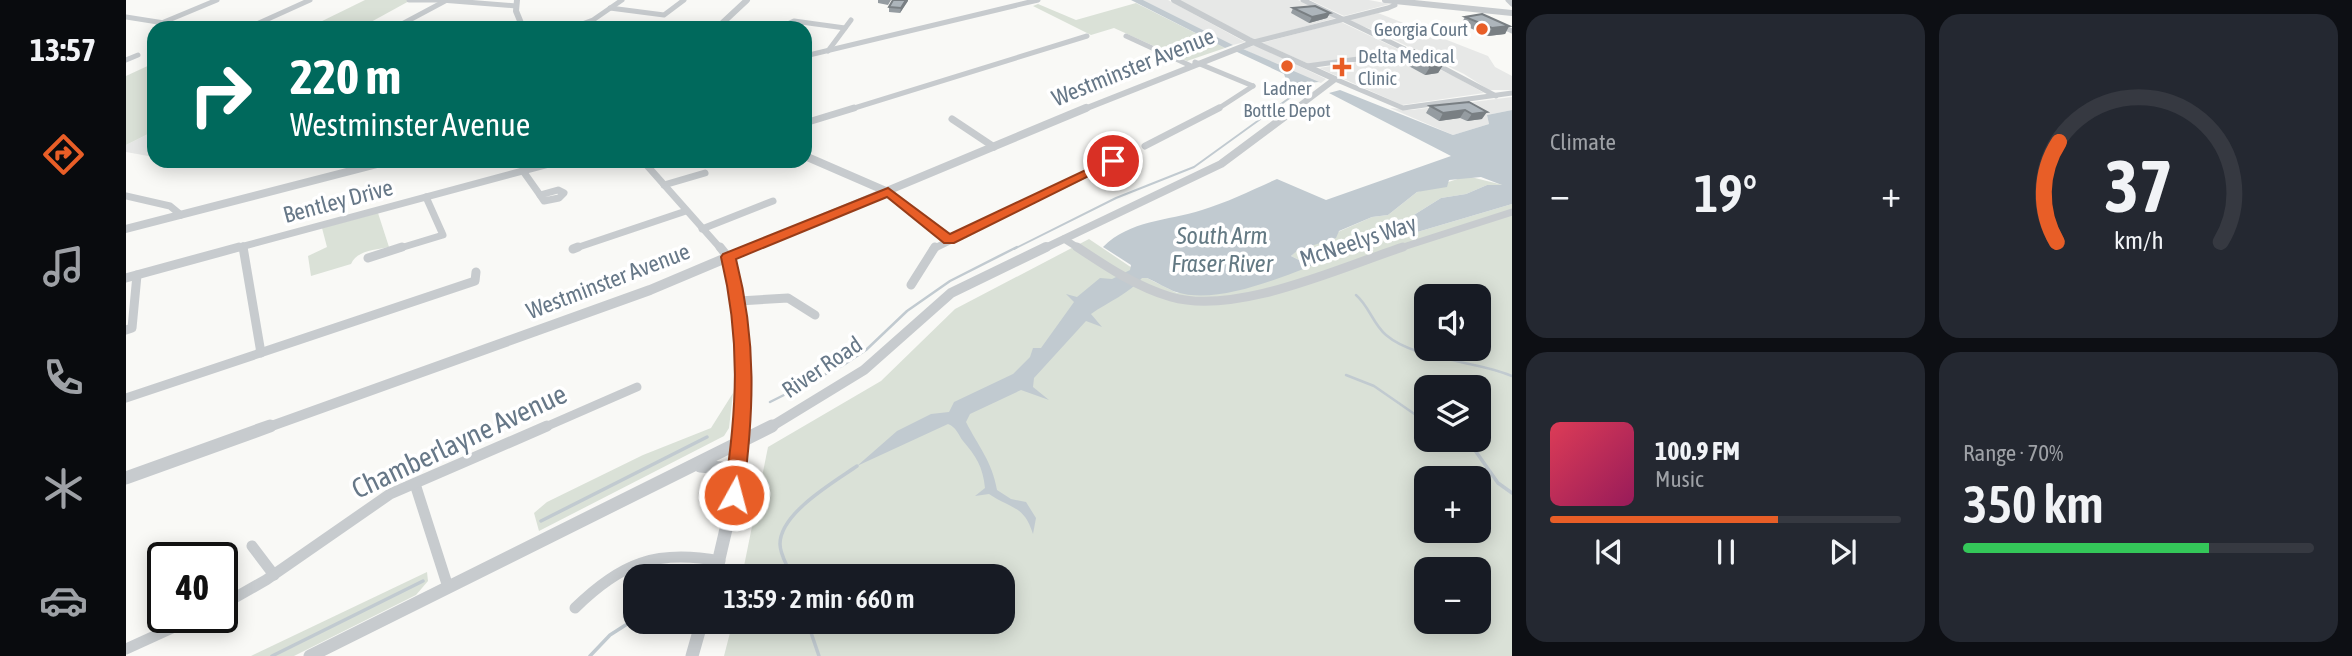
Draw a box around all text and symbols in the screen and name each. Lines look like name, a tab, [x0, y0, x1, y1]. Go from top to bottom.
place label: Georgia Court	[1374, 18, 1468, 40]
marker: Georgia Court	[1474, 21, 1490, 37]
street label: Westminster Avenue	[1048, 23, 1218, 111]
text: 13:57	[30, 31, 96, 68]
place label: Delta Medical Clinic	[1358, 45, 1455, 89]
text: 220 m	[290, 48, 401, 104]
icon: right	[175, 49, 266, 140]
marker: Delta Medical Clinic	[1332, 57, 1352, 77]
marker: Ladner Bottle Depot	[1279, 58, 1295, 74]
place label: Ladner Bottle Depot	[1243, 77, 1331, 121]
text: Westminster Avenue	[290, 106, 530, 143]
text: Climate	[1550, 129, 1616, 155]
icon: directions	[39, 130, 88, 179]
pin	[1083, 131, 1143, 191]
icon: arrive	[1094, 142, 1132, 180]
text: 37	[2104, 144, 2173, 227]
text: 19°	[1694, 163, 1757, 223]
text: −	[1550, 172, 1570, 215]
text: +	[1881, 172, 1901, 215]
street label: Bentley Drive	[280, 174, 396, 228]
street label: McNeelys Way	[1296, 210, 1420, 272]
water label: South Arm Fraser River	[1171, 222, 1274, 277]
text: km/h	[2114, 226, 2163, 254]
street label: Westminster Avenue	[523, 238, 693, 324]
icon: music	[39, 242, 88, 291]
map controls	[1414, 284, 1491, 634]
button: sound	[1414, 284, 1491, 361]
street label: River Road	[777, 331, 867, 403]
icon: phone	[39, 353, 88, 402]
button: layers	[1414, 375, 1491, 452]
street label: Chamberlayne Avenue	[347, 377, 571, 505]
text: 100.9 FM	[1655, 436, 1740, 466]
text: Range · 70%	[1963, 440, 2063, 466]
position arrow	[697, 458, 771, 532]
icon: climate	[39, 464, 88, 513]
button: +	[1414, 466, 1491, 543]
text: Music	[1655, 466, 1703, 492]
text: 350 km	[1963, 474, 2104, 534]
icon: previous	[1590, 533, 1628, 571]
icon: pause	[1707, 533, 1745, 571]
icon: next	[1824, 533, 1862, 571]
speed limit sign: 40	[147, 542, 238, 633]
button: −	[1414, 557, 1491, 634]
icon: car	[39, 576, 88, 625]
text: 13:59 · 2 min · 660 m	[724, 584, 914, 614]

